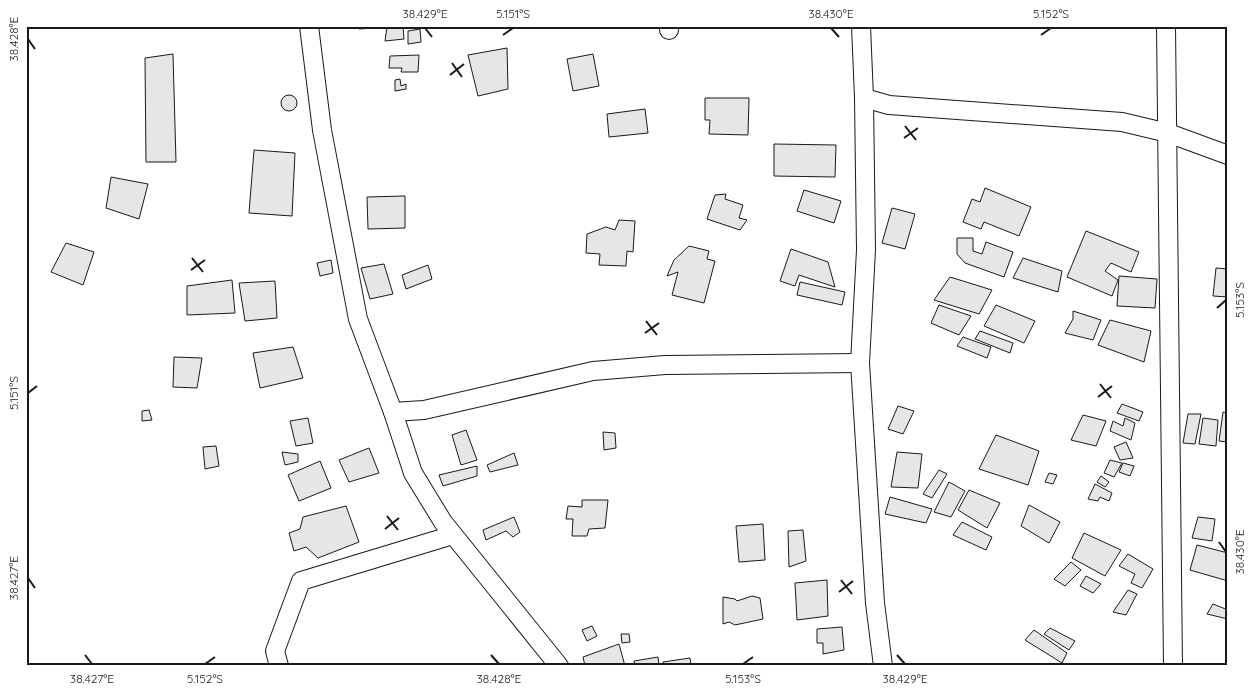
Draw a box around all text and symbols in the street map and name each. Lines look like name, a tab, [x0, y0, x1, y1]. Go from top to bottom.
text: 38.429°E	[402, 6, 448, 21]
text: 5.151°S	[496, 6, 530, 21]
text: 38.430°E	[808, 6, 854, 21]
text: 5.152°S	[1033, 6, 1069, 21]
text: 38.428°E	[6, 16, 21, 61]
text: 5.153°S	[1232, 282, 1247, 318]
text: 5.151°S	[6, 376, 21, 410]
text: 38.430°E	[1232, 529, 1247, 575]
text: 38.427°E	[6, 556, 21, 600]
text: 38.427°E	[70, 671, 114, 686]
text: 5.152°S	[187, 671, 223, 686]
text: 38.428°E	[477, 671, 522, 686]
text: 5.153°S	[725, 671, 761, 686]
text: 38.429°E	[882, 671, 928, 686]

